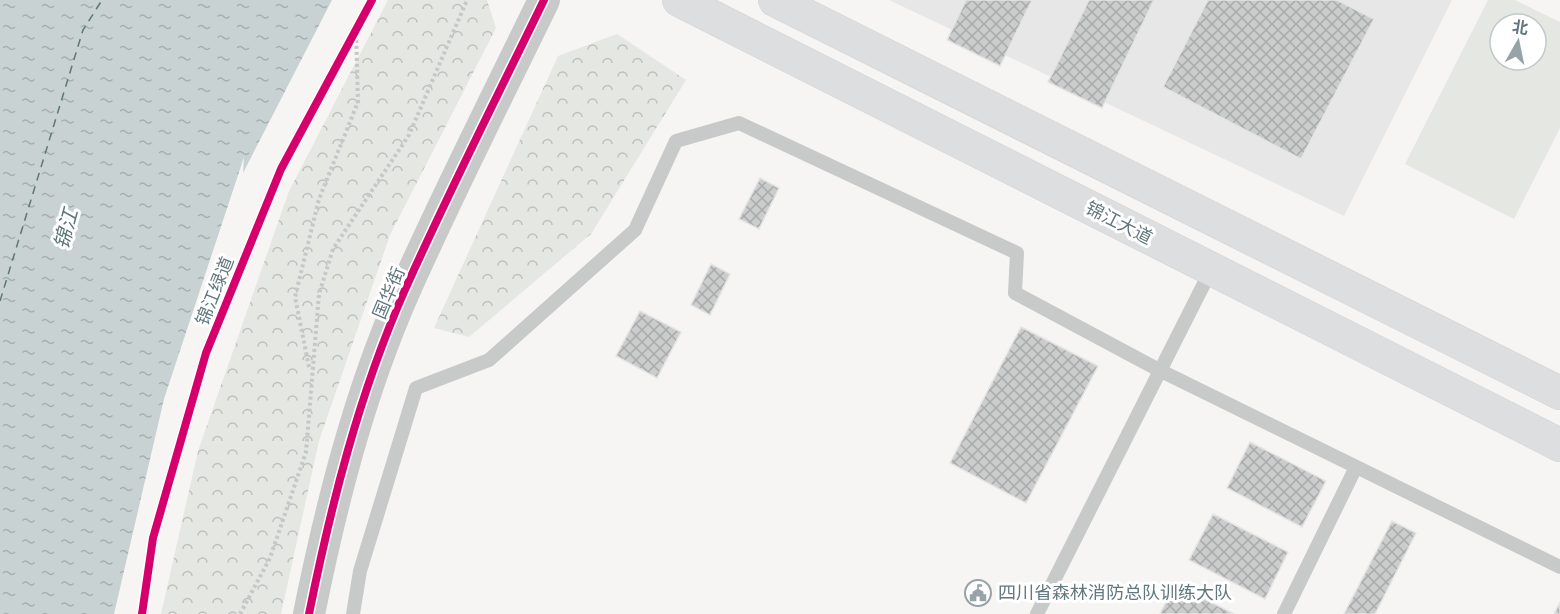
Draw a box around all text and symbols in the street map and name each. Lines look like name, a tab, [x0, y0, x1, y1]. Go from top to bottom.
north arrow	[1488, 12, 1548, 72]
text: 北	[1511, 18, 1530, 37]
street label: 锦江大道	[1082, 198, 1156, 248]
water label: 锦江	[50, 205, 82, 251]
street label: 锦江绿道	[192, 254, 238, 328]
street label: 国华街	[369, 264, 409, 322]
public building icon: 四川省森林消防总队训练大队	[963, 578, 993, 608]
place label: 四川省森林消防总队训练大队	[998, 583, 1232, 603]

